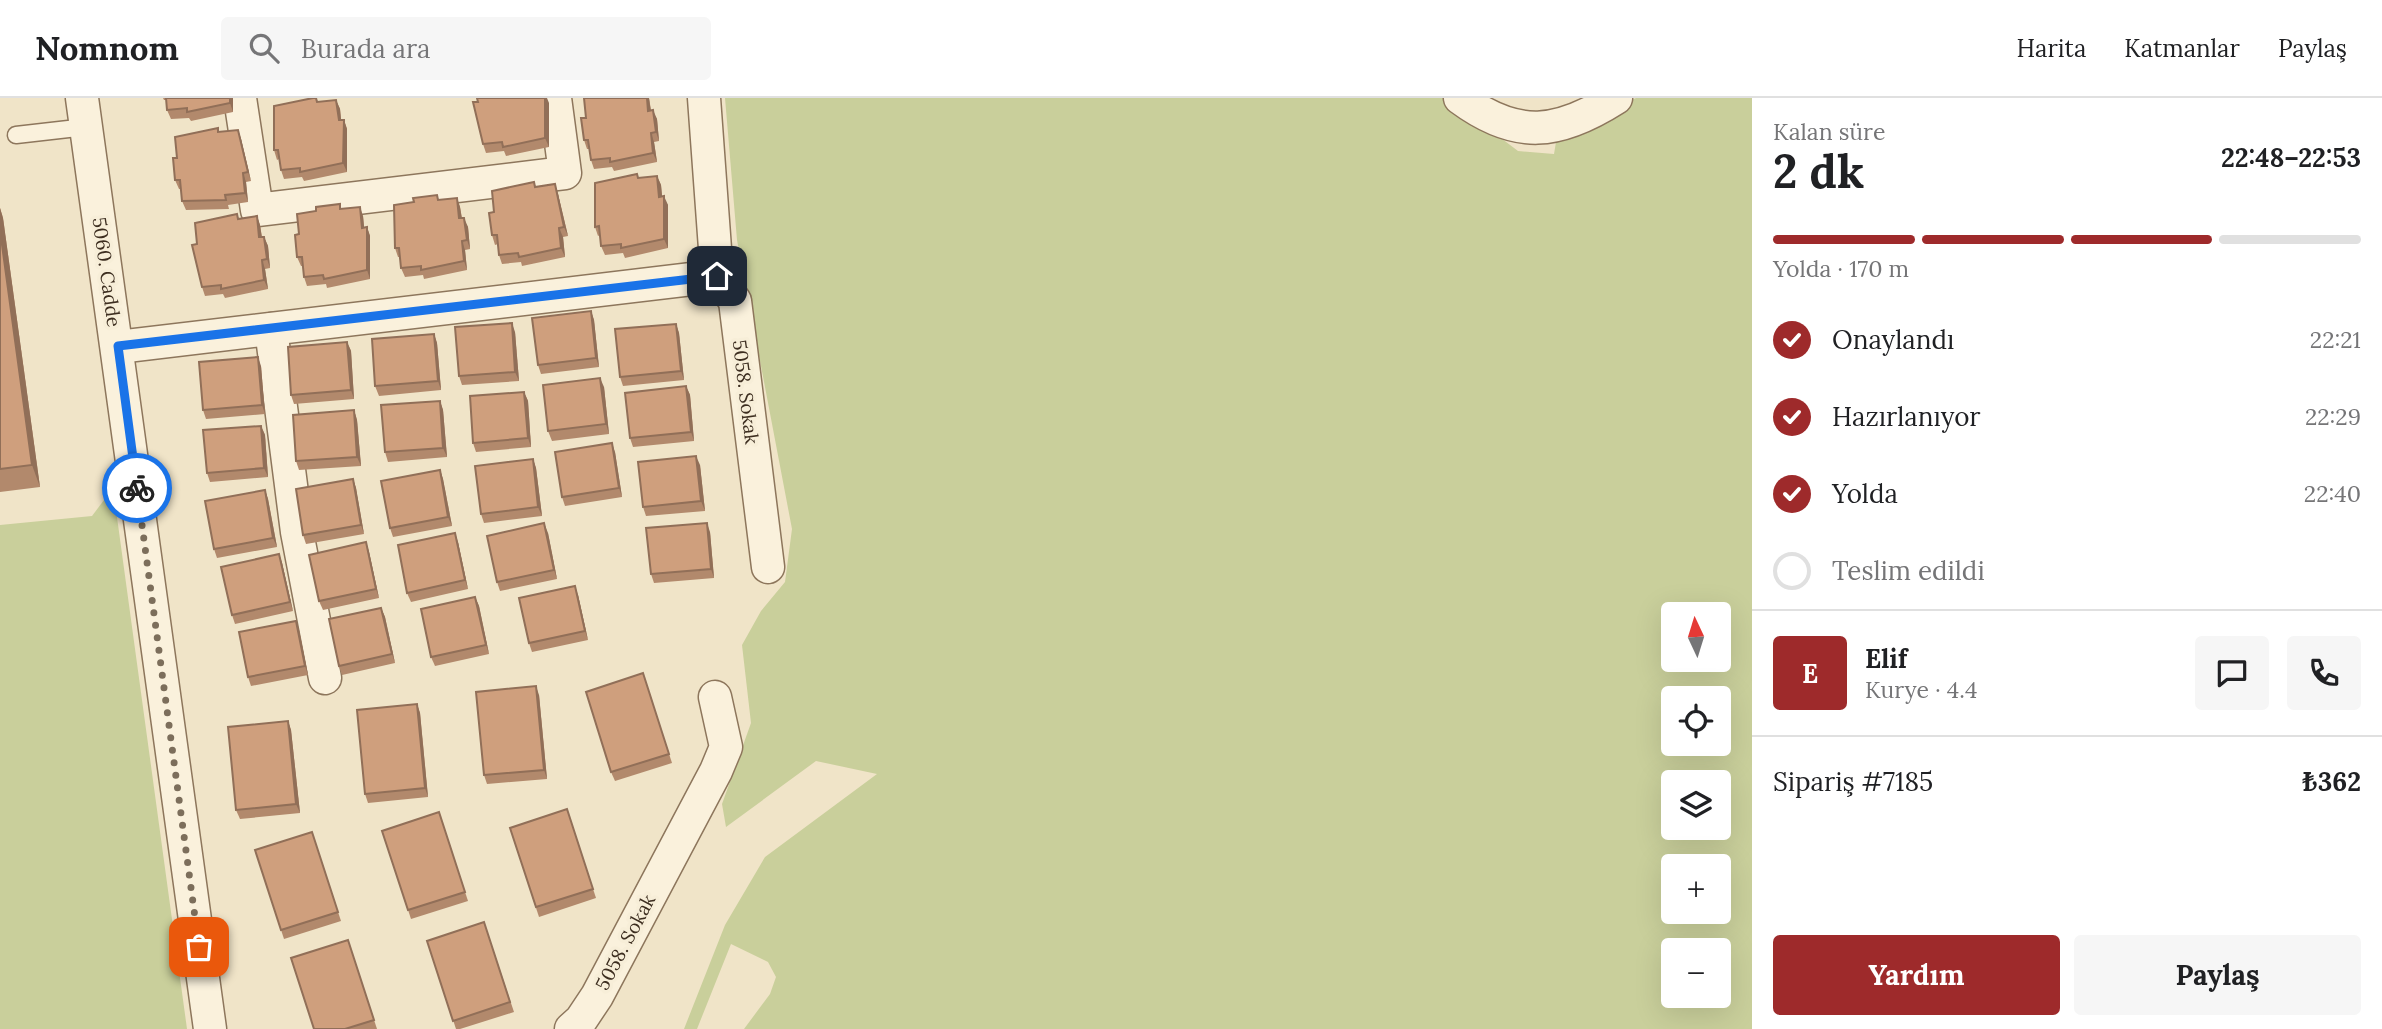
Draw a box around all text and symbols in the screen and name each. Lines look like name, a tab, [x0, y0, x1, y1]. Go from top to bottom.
search box	[221, 17, 711, 80]
text: Nomnom	[35, 27, 179, 69]
icon: search	[245, 29, 283, 67]
text: Burada ara	[301, 32, 431, 65]
text: Harita	[2017, 33, 2086, 64]
text: Katmanlar	[2124, 33, 2240, 64]
text: Paylaş	[2278, 33, 2347, 64]
text: Kalan süre	[1773, 117, 1885, 146]
text: 22:48–22:53	[2221, 141, 2361, 174]
text: 2 dk	[1773, 142, 1864, 201]
street label: 5060. Cadde	[87, 216, 127, 328]
pin	[687, 246, 747, 306]
text: Yolda · 170 m	[1773, 254, 1909, 283]
icon: home	[698, 257, 736, 295]
icon: check	[1773, 321, 1811, 359]
text: Onaylandı	[1832, 323, 1954, 356]
text: 22:21	[2310, 325, 2361, 354]
street label: 5058. Sokak	[728, 338, 764, 446]
icon: check	[1773, 398, 1811, 436]
text: Hazırlanıyor	[1832, 400, 1981, 433]
text: 22:29	[2305, 402, 2361, 431]
courier	[102, 453, 172, 523]
icon: bike	[118, 469, 156, 507]
icon: check	[1773, 475, 1811, 513]
text: Yolda	[1832, 477, 1898, 510]
text: 22:40	[2304, 479, 2361, 508]
text: Teslim edildi	[1832, 554, 1985, 587]
north arrow	[1661, 602, 1731, 672]
map controls	[1661, 602, 1731, 1008]
button: chat	[2195, 636, 2269, 710]
button: phone	[2287, 636, 2361, 710]
text: Elif	[1865, 642, 1907, 675]
text: E	[1802, 657, 1818, 690]
text: Kurye · 4.4	[1865, 675, 1977, 704]
button: locate	[1661, 686, 1731, 756]
text: Sipariş #7185	[1773, 765, 1933, 798]
text: ₺362	[2302, 765, 2361, 798]
button: layers	[1661, 770, 1731, 840]
button: +	[1661, 854, 1731, 924]
street label: 5058. Sokak	[590, 889, 661, 994]
pin	[169, 917, 229, 977]
icon: bag	[180, 928, 218, 966]
button: Yardım	[1773, 935, 2060, 1015]
button: Paylaş	[2074, 935, 2361, 1015]
button: −	[1661, 938, 1731, 1008]

